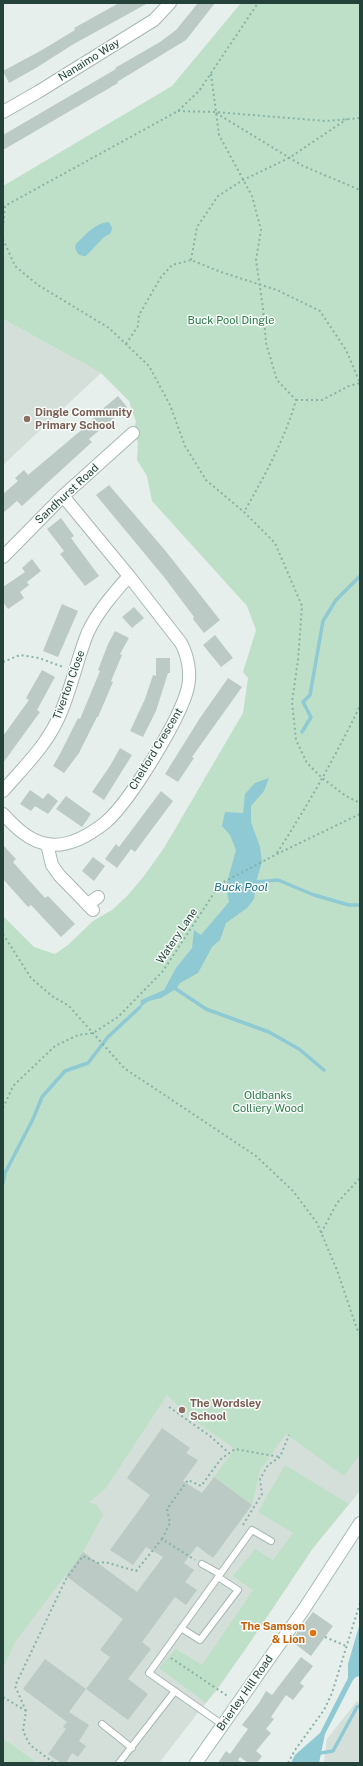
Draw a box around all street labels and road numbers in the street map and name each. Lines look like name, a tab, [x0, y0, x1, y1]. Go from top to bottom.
street label: Nanaimo Way	[56, 36, 122, 84]
street label: Sandhurst Road	[33, 461, 101, 527]
street label: Tiverton Close	[50, 648, 88, 722]
street label: Chelford Crescent	[126, 706, 186, 792]
street label: Watery Lane	[154, 906, 200, 966]
street label: Brierley Hill Road	[214, 1653, 276, 1733]

